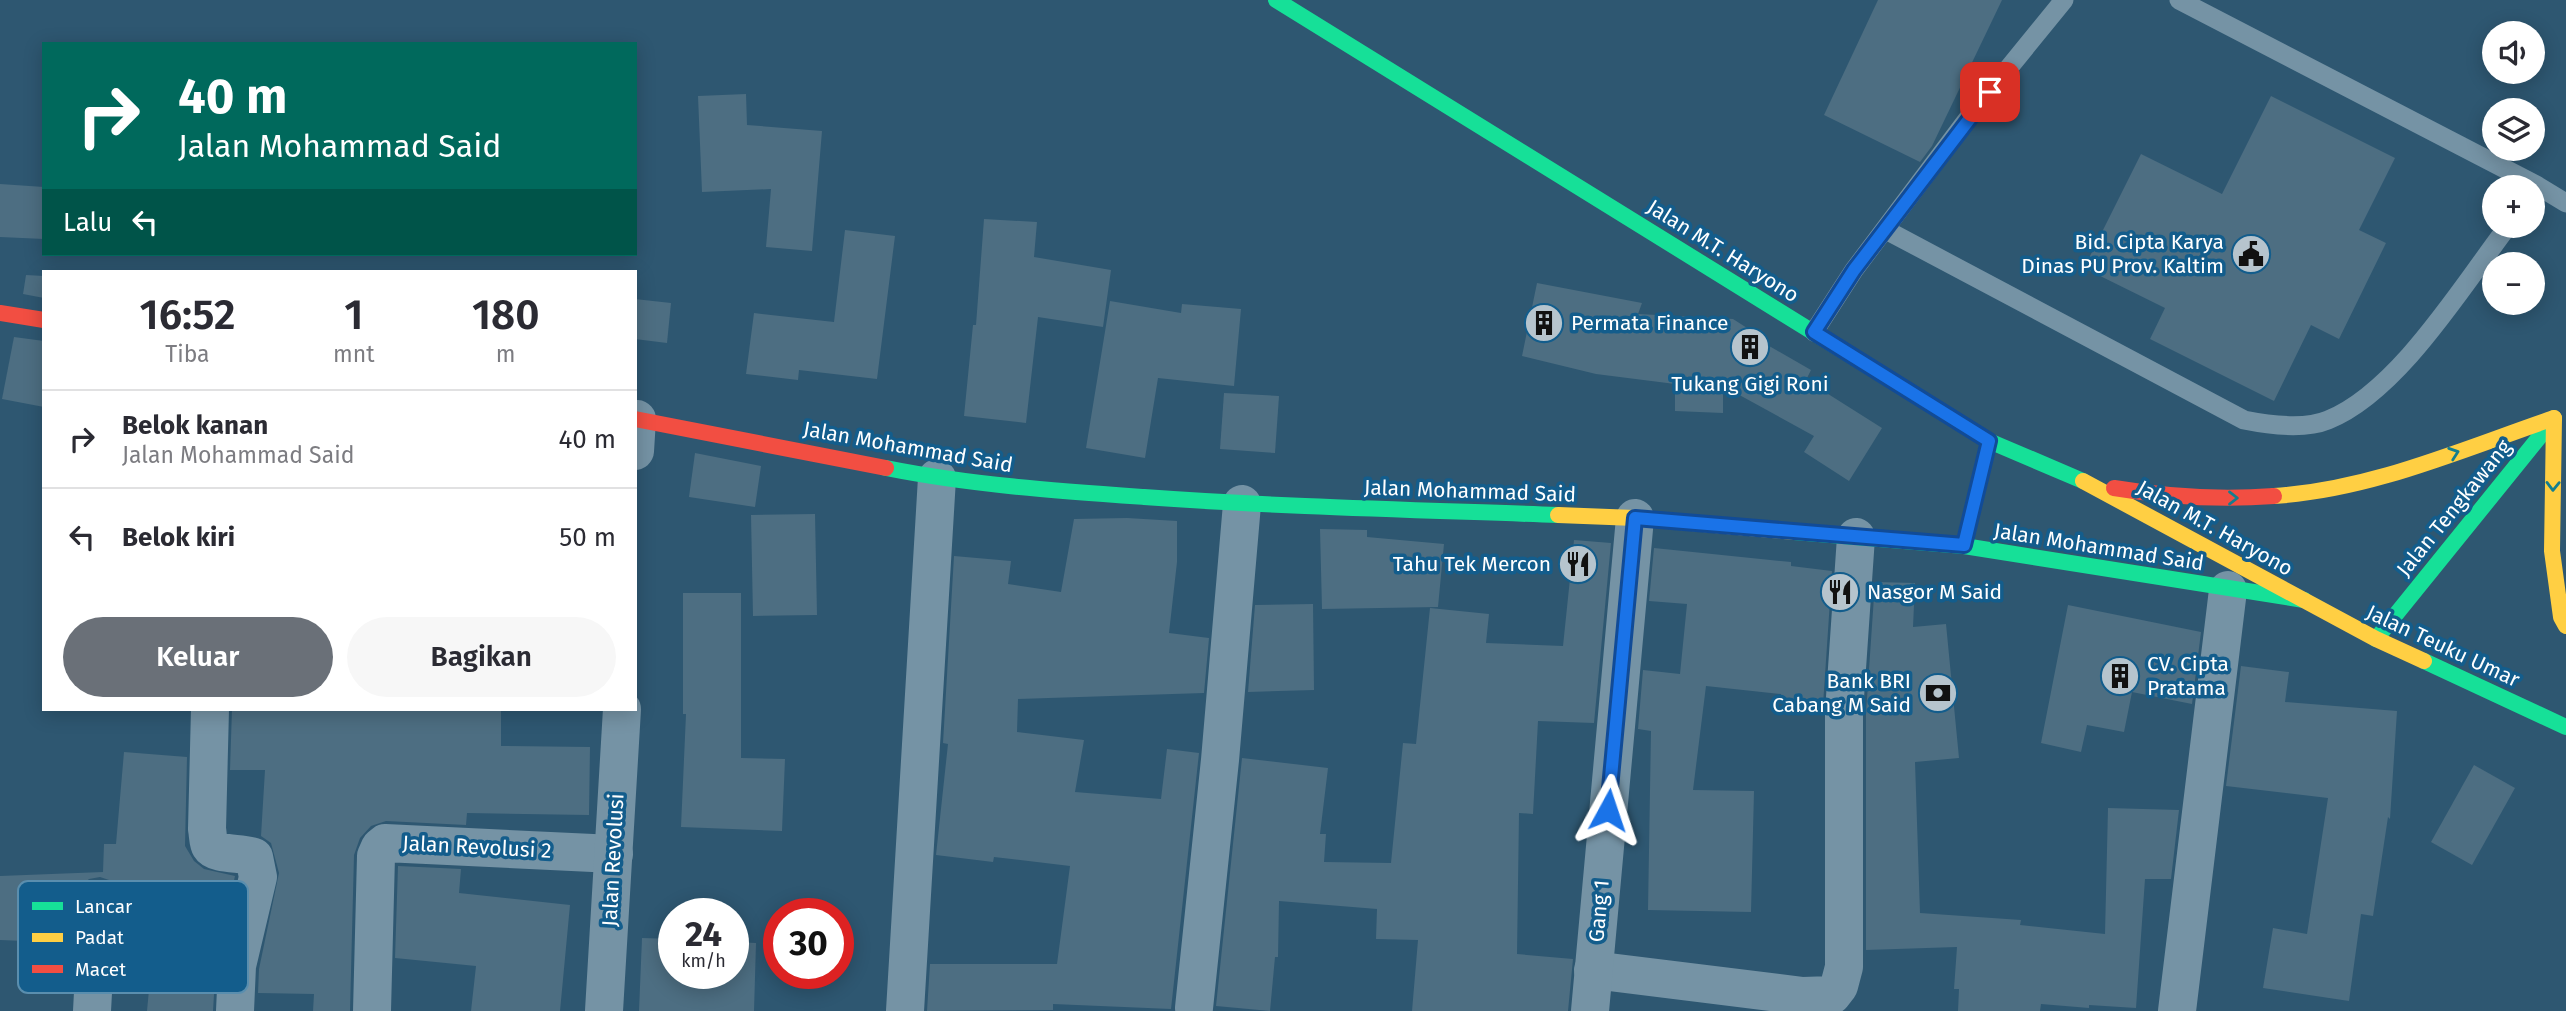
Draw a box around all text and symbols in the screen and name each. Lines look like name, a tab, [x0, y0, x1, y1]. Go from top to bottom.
map controls	[2482, 21, 2545, 315]
button: sound	[2482, 21, 2545, 84]
pin	[1960, 62, 2020, 122]
text: 40 m	[178, 67, 287, 126]
icon: right	[63, 70, 154, 161]
icon: arrive	[1971, 73, 2009, 111]
button: layers	[2482, 98, 2545, 161]
text: Jalan Mohammad Said	[178, 127, 501, 165]
button: +	[2482, 175, 2545, 238]
street label: Jalan M.T. Haryono	[1642, 194, 1804, 308]
icon: left	[126, 203, 164, 241]
text: Lalu	[63, 207, 112, 238]
place label: Bid. Cipta Karya Dinas PU Prov. Kaltim	[2021, 229, 2224, 279]
public building icon: Bid. Cipta Karya Dinas PU Prov. Kaltim	[2230, 233, 2272, 275]
button: −	[2482, 252, 2545, 315]
text: 16:52	[139, 290, 235, 340]
text: 1	[344, 290, 363, 340]
text: 180	[472, 290, 540, 340]
building icon: Permata Finance	[1523, 302, 1565, 344]
place label: Permata Finance	[1571, 310, 1729, 336]
building icon: Tukang Gigi Roni	[1729, 326, 1771, 368]
text: Tiba	[165, 340, 210, 368]
text: mnt	[333, 340, 374, 368]
text: m	[496, 340, 516, 368]
place label: Tukang Gigi Roni	[1671, 371, 1829, 397]
text: Belok kanan	[122, 410, 268, 441]
street label: Jalan Mohammad Said	[801, 416, 1015, 478]
icon: right	[63, 420, 101, 458]
text: 40 m	[558, 424, 616, 455]
street label: Jalan Tengkawang	[2391, 434, 2517, 582]
text: Jalan Mohammad Said	[122, 441, 354, 469]
one-way arrow	[2448, 447, 2460, 461]
street label: Jalan Mohammad Said	[1364, 474, 1576, 508]
street label: Jalan M.T. Haryono	[2133, 474, 2297, 582]
one-way arrow	[2545, 482, 2561, 492]
one-way arrow	[2228, 490, 2239, 506]
icon: left	[63, 518, 101, 556]
street label: Jalan Mohammad Said	[1992, 518, 2206, 576]
text: Belok kiri	[122, 522, 235, 553]
text: 50 m	[559, 522, 616, 553]
restaurant icon: Tahu Tek Mercon	[1557, 543, 1599, 585]
place label: Tahu Tek Mercon	[1393, 551, 1551, 577]
restaurant icon: Nasgor M Said	[1819, 571, 1861, 613]
place label: Nasgor M Said	[1867, 579, 2002, 605]
street label: Jalan Teuku Umar	[2362, 599, 2524, 693]
button: Keluar	[63, 617, 333, 697]
button: Bagikan	[347, 617, 616, 697]
place label: CV. Cipta Pratama	[2147, 651, 2229, 701]
building icon: CV. Cipta Pratama	[2099, 655, 2141, 697]
place label: Bank BRI Cabang M Said	[1772, 668, 1911, 718]
bank icon: Bank BRI Cabang M Said	[1917, 672, 1959, 714]
position arrow	[1571, 773, 1645, 847]
street label: Jalan Revolusi	[597, 793, 629, 927]
street label: Jalan Revolusi 2	[402, 830, 552, 864]
street label: Gang 1	[1583, 879, 1615, 943]
legend	[18, 881, 248, 993]
text: Lancar	[75, 895, 133, 918]
speed limit sign: 30	[763, 898, 854, 989]
text: 24	[685, 913, 722, 955]
text: Padat	[75, 926, 124, 949]
text: km/h	[681, 950, 726, 972]
text: Macet	[75, 958, 126, 981]

